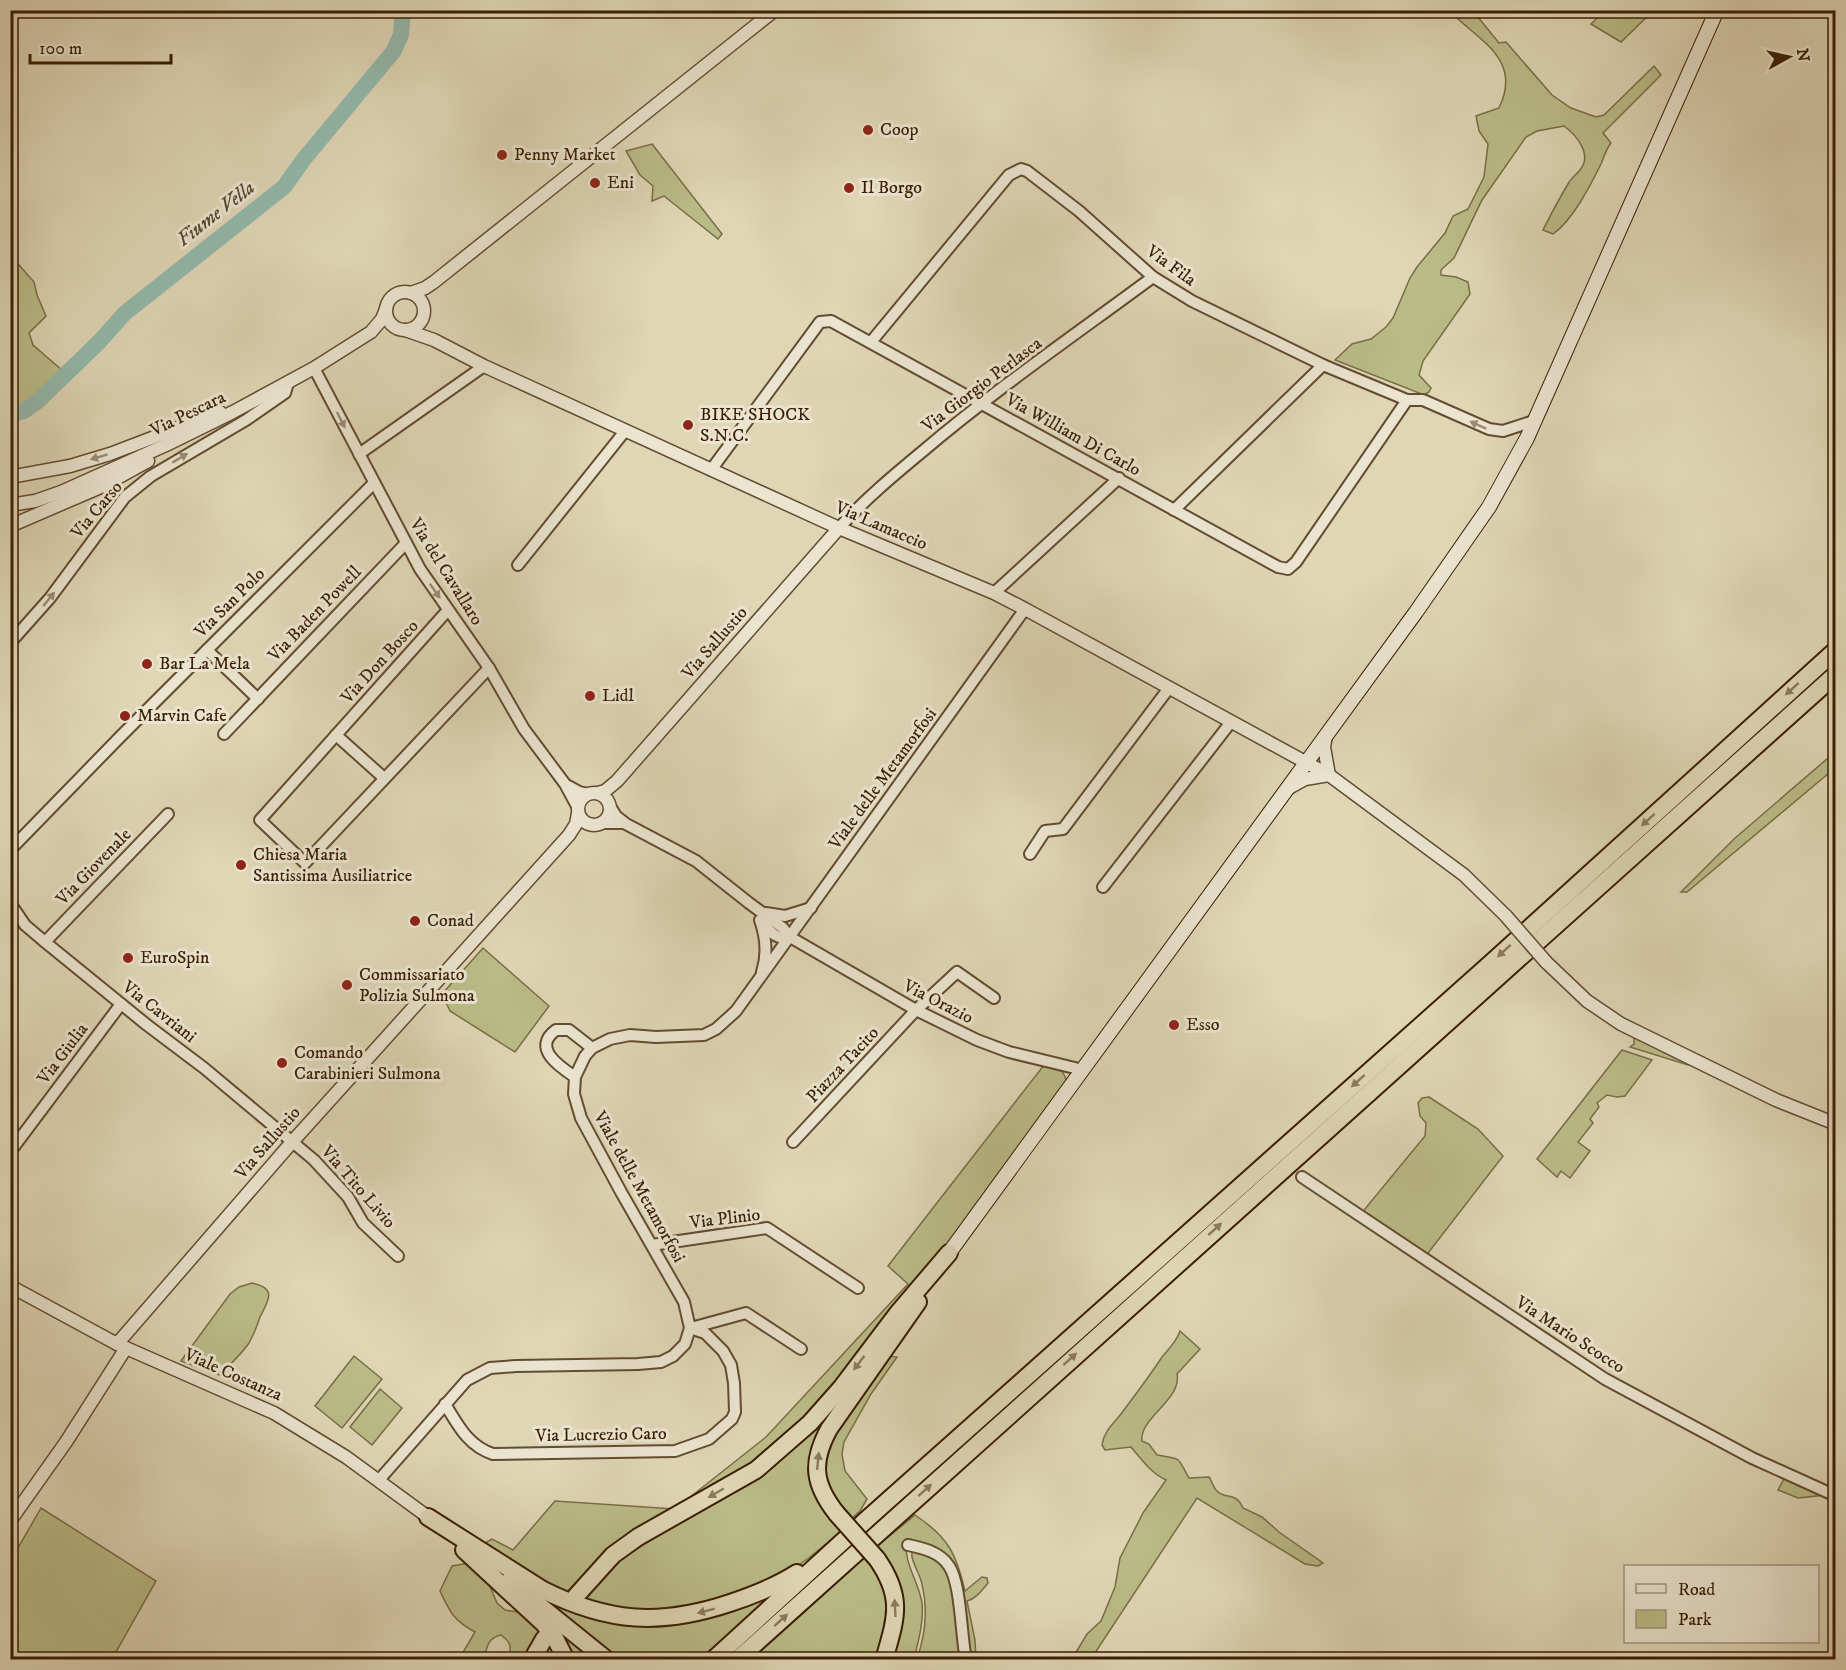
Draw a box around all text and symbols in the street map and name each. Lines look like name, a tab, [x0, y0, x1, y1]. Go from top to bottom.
scale bar	[30, 27, 171, 65]
north arrow	[1759, 27, 1819, 87]
text: 100 m	[39, 38, 82, 60]
text: N	[1792, 47, 1814, 63]
place label: Coop	[880, 119, 919, 141]
marker: Coop	[861, 123, 875, 137]
place label: Penny Market	[514, 144, 616, 166]
marker: Penny Market	[495, 148, 509, 162]
place label: Eni	[607, 172, 634, 194]
water label: Fiume Vella	[172, 176, 260, 252]
marker: Eni	[588, 176, 602, 190]
place label: Il Borgo	[861, 177, 922, 199]
marker: Il Borgo	[842, 181, 856, 195]
street label: Via Fila	[1141, 240, 1200, 292]
street label: Via Giorgio Perlasca	[917, 332, 1047, 438]
street label: Via Pescara	[146, 386, 229, 442]
street label: Via William Di Carlo	[1001, 388, 1145, 481]
place label: BIKE SHOCK S.N.C.	[700, 404, 810, 447]
one-way arrow	[336, 412, 346, 429]
marker: BIKE SHOCK S.N.C.	[681, 418, 695, 432]
one-way arrow	[1470, 420, 1487, 429]
one-way arrow	[90, 453, 108, 462]
one-way arrow	[172, 453, 189, 463]
street label: Via Carso	[66, 477, 128, 544]
street label: Via Lamaccio	[831, 496, 931, 555]
street label: Via del Cavallaro	[404, 514, 488, 630]
street label: Via Baden Powell	[263, 561, 367, 667]
street label: Via San Polo	[189, 563, 270, 644]
one-way arrow	[429, 582, 441, 598]
one-way arrow	[42, 591, 55, 607]
street label: Via Sallustio	[677, 602, 753, 685]
street label: Via Don Bosco	[336, 615, 424, 709]
place label: Bar La Mela	[159, 653, 250, 675]
marker: Bar La Mela	[140, 657, 154, 671]
one-way arrow	[1785, 682, 1800, 695]
place label: Lidl	[602, 685, 635, 707]
marker: Lidl	[583, 689, 597, 703]
street label: Viale delle Metamorfosi	[824, 704, 942, 855]
place label: Marvin Cafe	[137, 705, 227, 727]
marker: Marvin Cafe	[118, 709, 132, 723]
one-way arrow	[1641, 813, 1656, 826]
street label: Via Giovenale	[51, 824, 136, 911]
place label: Chiesa Maria Santissima Ausiliatrice	[253, 844, 412, 887]
marker: Chiesa Maria Santissima Ausiliatrice	[234, 858, 248, 872]
place label: Conad	[427, 910, 474, 932]
marker: Conad	[408, 914, 422, 928]
one-way arrow	[1497, 944, 1511, 958]
place label: EuroSpin	[140, 947, 210, 969]
marker: EuroSpin	[121, 951, 135, 965]
place label: Commissariato Polizia Sulmona	[359, 964, 475, 1007]
street label: Via Orazio	[898, 975, 977, 1029]
street label: Via Cavriani	[117, 976, 200, 1048]
marker: Commissariato Polizia Sulmona	[340, 978, 354, 992]
place label: Esso	[1186, 1014, 1220, 1036]
marker: Esso	[1167, 1018, 1181, 1032]
street label: Via Giulia	[32, 1019, 93, 1090]
street label: Piazza Tacito	[802, 1022, 884, 1108]
place label: Comando Carabinieri Sulmona	[294, 1042, 441, 1085]
marker: Comando Carabinieri Sulmona	[275, 1056, 289, 1070]
one-way arrow	[1351, 1074, 1366, 1087]
street label: Via Sallustio	[230, 1102, 306, 1185]
street label: Viale delle Metamorfosi	[588, 1107, 690, 1267]
street label: Via Tito Livio	[315, 1140, 400, 1233]
street label: Via Plinio	[688, 1204, 762, 1234]
one-way arrow	[1208, 1222, 1223, 1236]
street label: Via Mario Scocco	[1510, 1291, 1629, 1379]
street label: Viale Costanza	[180, 1343, 286, 1407]
one-way arrow	[1063, 1352, 1078, 1366]
one-way arrow	[854, 1356, 866, 1371]
street label: Via Lucrezio Caro	[534, 1423, 667, 1447]
one-way arrow	[813, 1451, 823, 1470]
one-way arrow	[918, 1483, 933, 1497]
one-way arrow	[708, 1488, 725, 1498]
legend	[1624, 1565, 1819, 1643]
text: Road	[1678, 1579, 1715, 1601]
one-way arrow	[891, 1598, 900, 1617]
one-way arrow	[697, 1606, 715, 1616]
text: Park	[1678, 1609, 1712, 1631]
one-way arrow	[773, 1613, 788, 1627]

